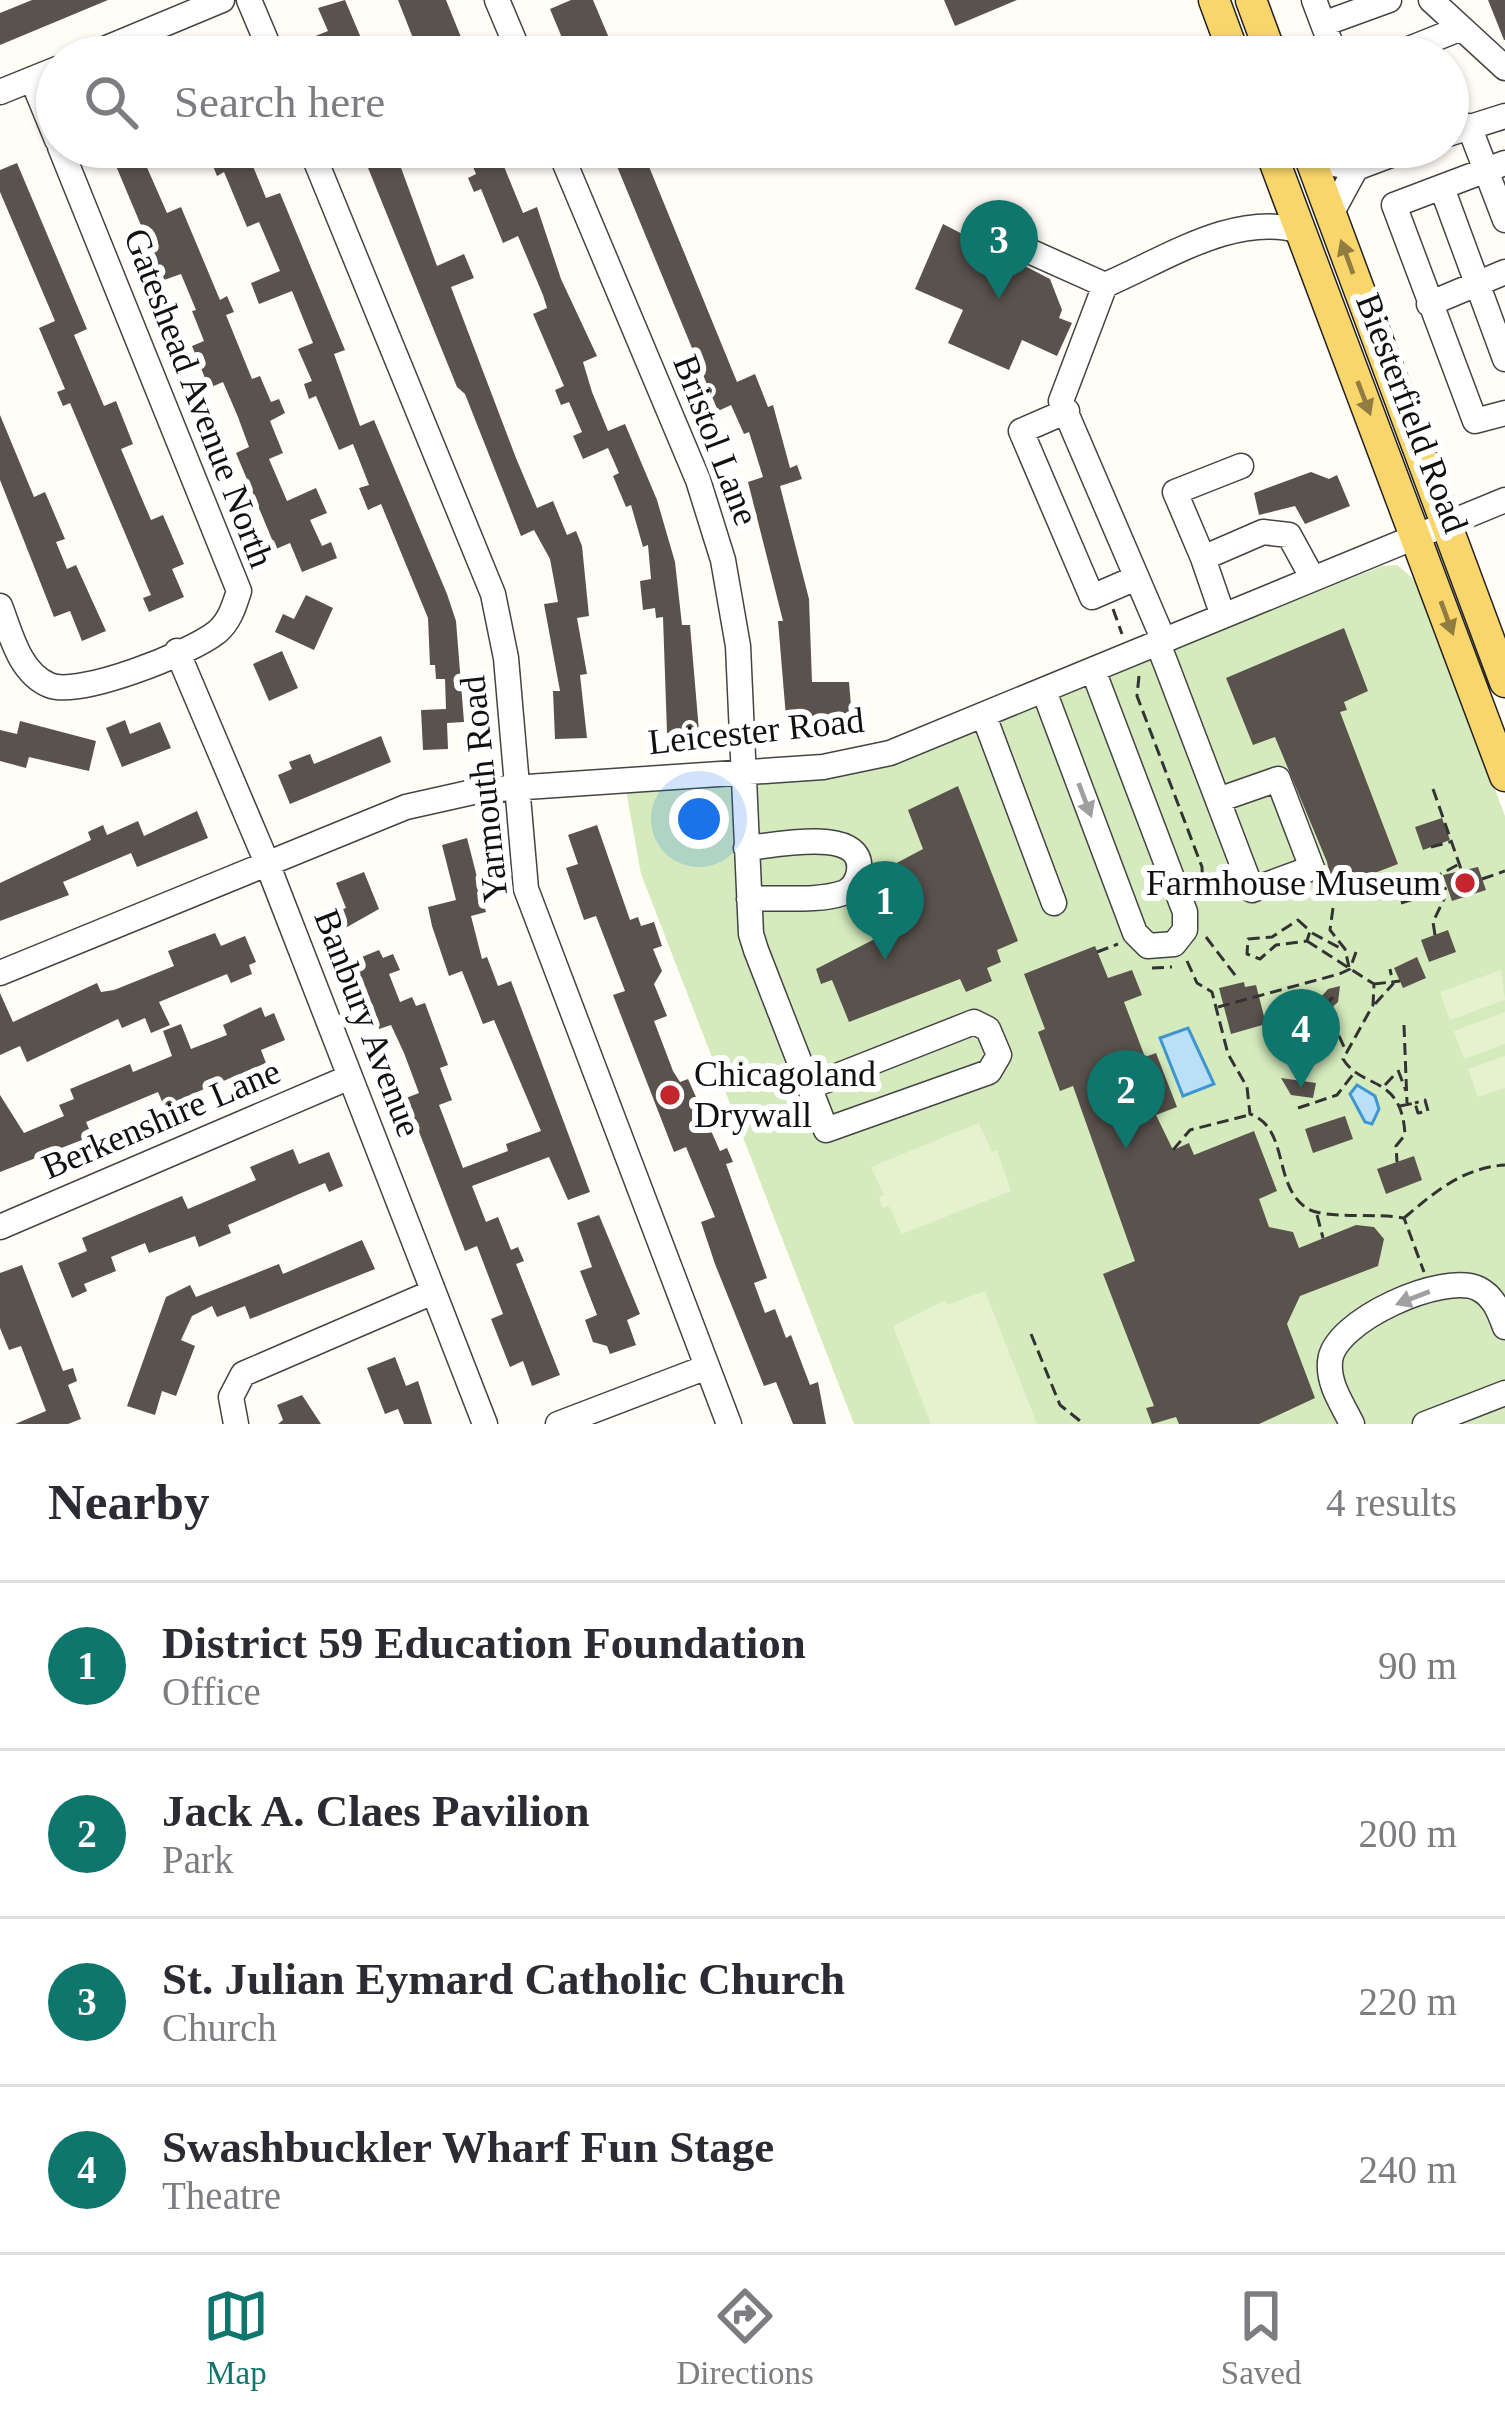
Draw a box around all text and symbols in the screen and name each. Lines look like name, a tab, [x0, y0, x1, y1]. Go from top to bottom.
search box	[36, 36, 1469, 168]
icon: search	[78, 69, 144, 135]
text: Search here	[174, 77, 385, 127]
pin: 3	[960, 200, 1038, 299]
street label: Gateshead Avenue North	[116, 223, 282, 573]
one-way arrow	[1337, 239, 1355, 275]
street label: Biesterfield Road	[1348, 288, 1476, 538]
street label: Bristol Lane	[665, 349, 767, 531]
one-way arrow	[1356, 381, 1375, 417]
one-way arrow	[1439, 600, 1457, 636]
street label: Yarmouth Road	[452, 674, 516, 904]
street label: Leicester Road	[646, 700, 866, 762]
one-way arrow	[1077, 783, 1096, 819]
your location	[669, 789, 729, 849]
pin: 1	[846, 861, 924, 960]
place label: Farmhouse Museum	[1146, 863, 1441, 903]
marker: Farmhouse Museum	[1452, 870, 1478, 896]
street label: Banbury Avenue	[306, 904, 430, 1142]
pin: 4	[1262, 989, 1340, 1088]
pin: 2	[1087, 1050, 1165, 1149]
street label: Berkenshire Lane	[36, 1051, 286, 1187]
place label: Chicagoland Drywall	[694, 1054, 876, 1135]
marker: Chicagoland Drywall	[657, 1082, 683, 1108]
one-way arrow	[1394, 1289, 1430, 1308]
text: Nearby	[48, 1474, 209, 1530]
text: 4 results	[1326, 1481, 1457, 1524]
text: District 59 Education Foundation	[162, 1618, 806, 1668]
text: 1	[77, 1644, 97, 1687]
text: 90 m	[1378, 1644, 1457, 1687]
text: Office	[162, 1670, 261, 1713]
text: Jack A. Claes Pavilion	[162, 1786, 590, 1836]
text: 2	[77, 1812, 97, 1855]
text: 200 m	[1358, 1812, 1457, 1855]
text: Park	[162, 1838, 234, 1881]
text: St. Julian Eymard Catholic Church	[162, 1954, 845, 2004]
text: 3	[77, 1980, 97, 2023]
text: 220 m	[1358, 1980, 1457, 2023]
text: Church	[162, 2006, 277, 2049]
text: Swashbuckler Wharf Fun Stage	[162, 2122, 774, 2172]
text: 4	[77, 2148, 97, 2191]
text: 240 m	[1358, 2148, 1457, 2191]
text: Theatre	[162, 2174, 281, 2217]
tab: Map	[203, 2283, 269, 2392]
tab: Directions	[676, 2283, 814, 2392]
tab: Saved	[1221, 2283, 1302, 2392]

